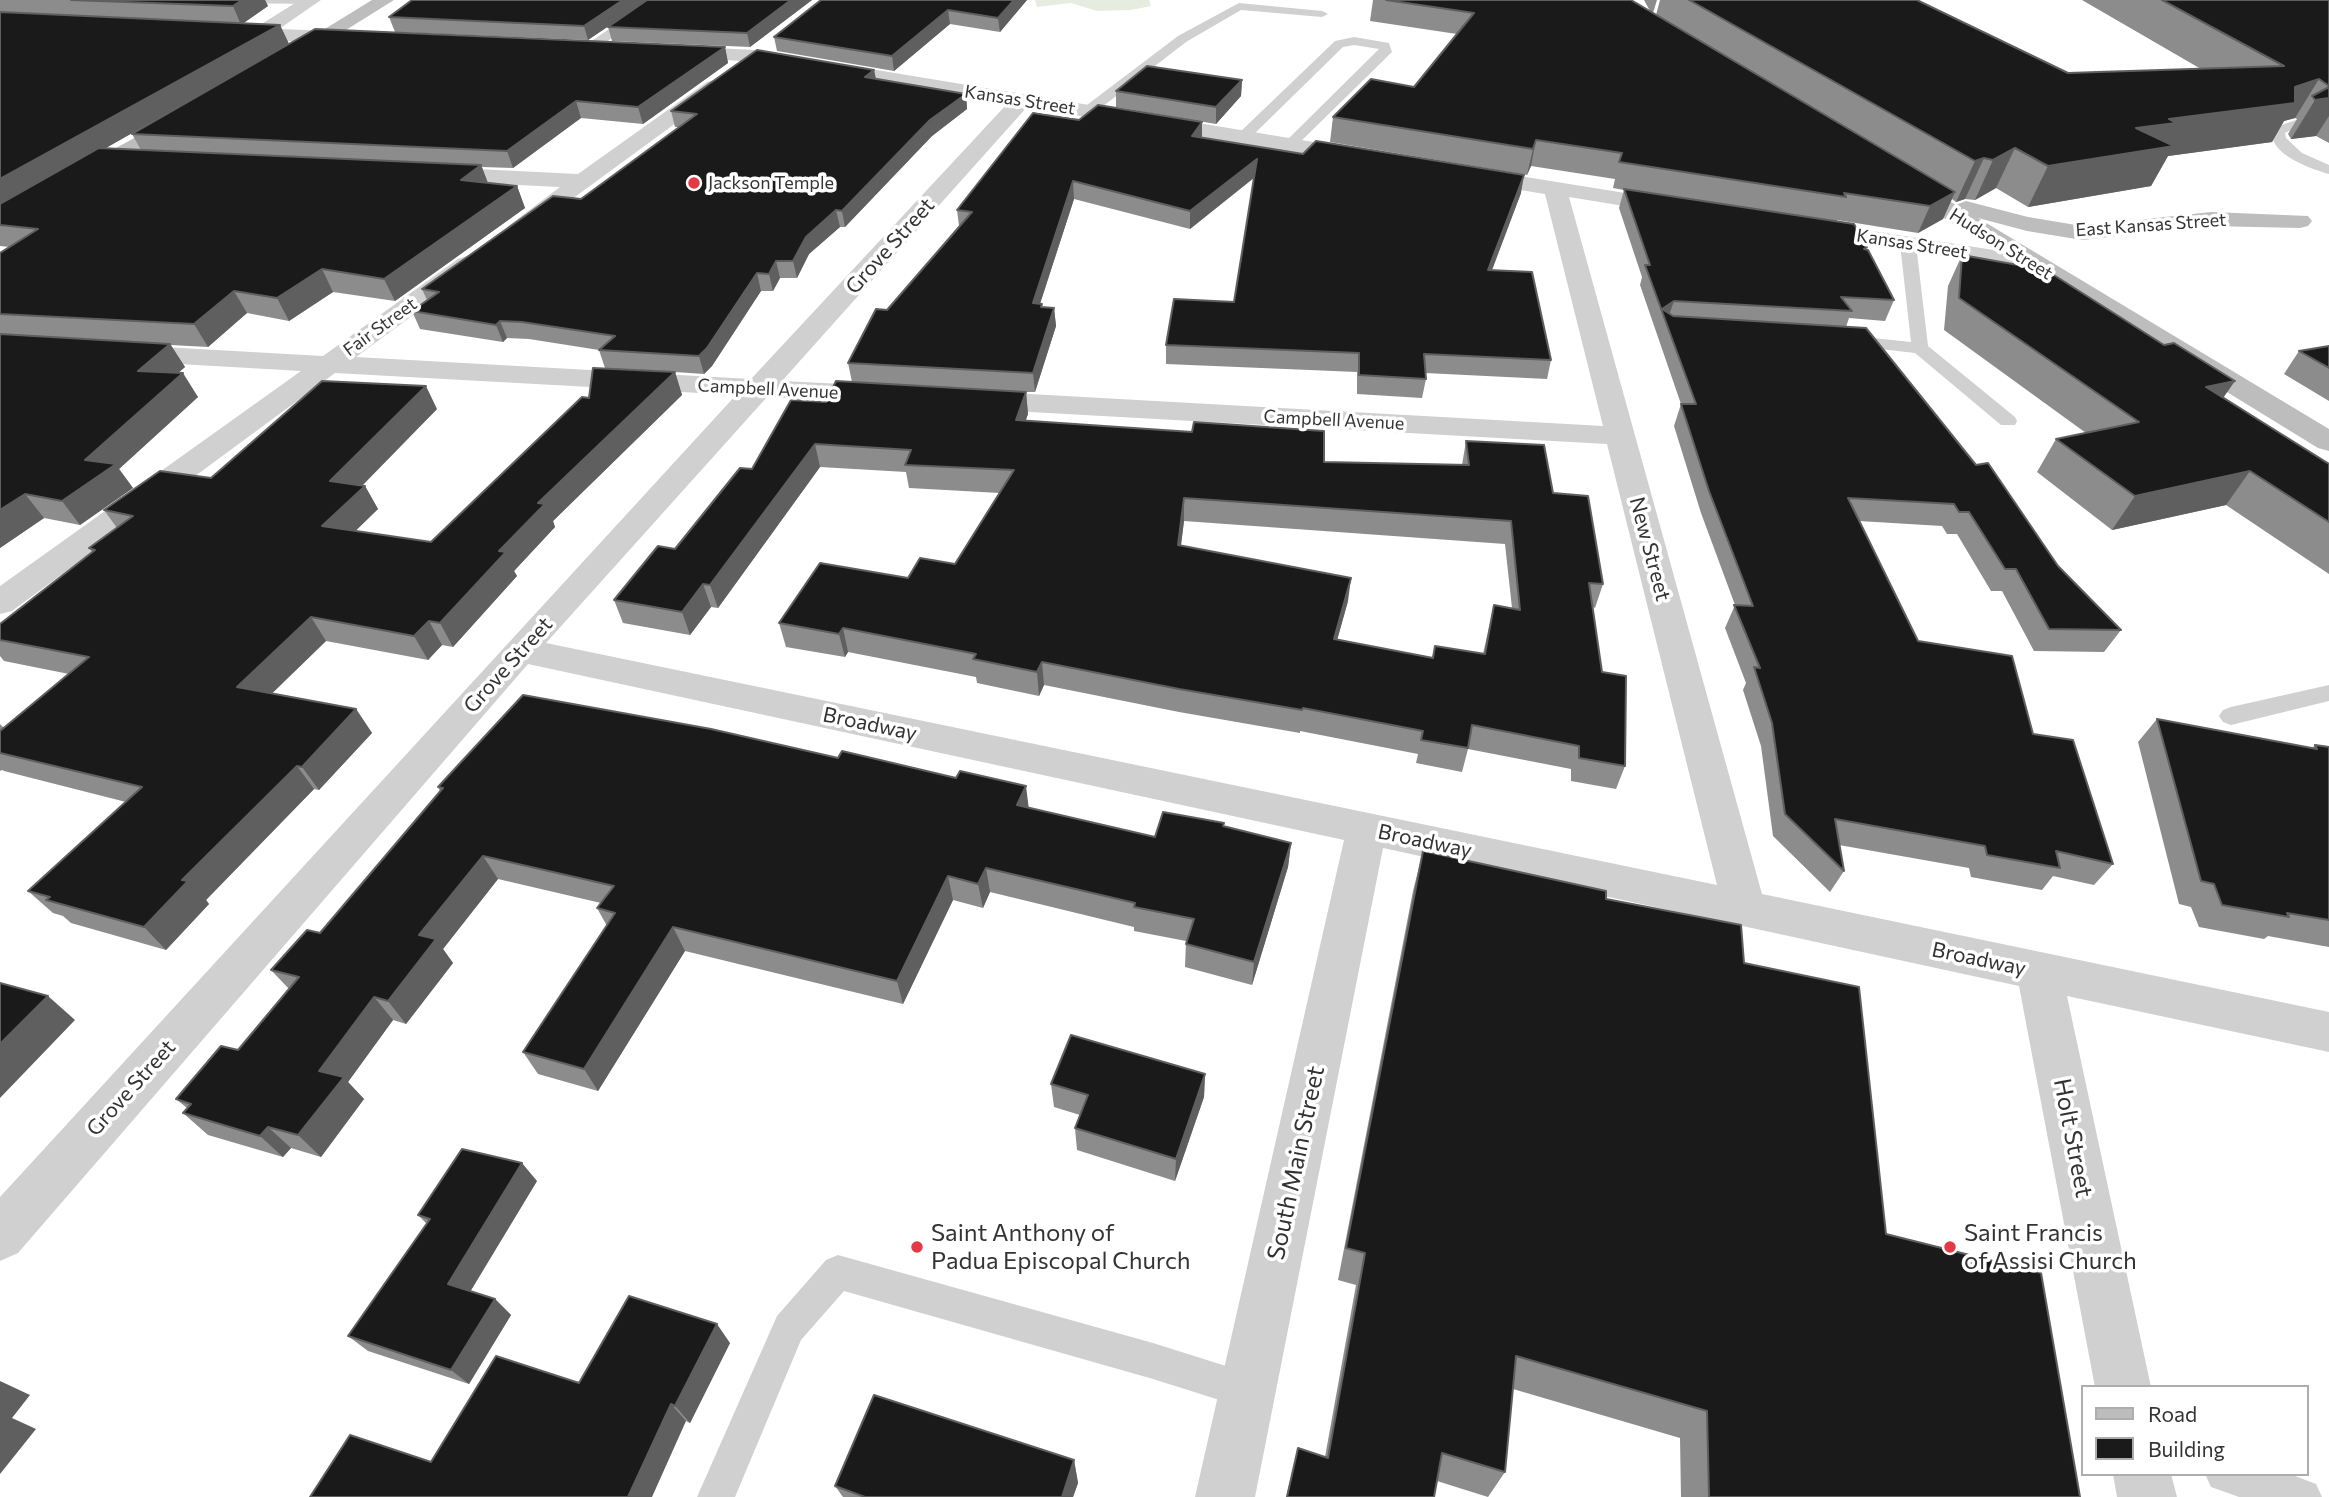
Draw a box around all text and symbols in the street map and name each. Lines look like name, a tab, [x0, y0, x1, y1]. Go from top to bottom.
street label: Kansas Street	[963, 81, 1077, 119]
place label: Jackson Temple	[708, 172, 834, 194]
marker: Jackson Temple	[686, 175, 702, 191]
street label: Grove Street	[840, 193, 940, 299]
street label: Hudson Street	[1945, 204, 2057, 284]
street label: East Kansas Street	[2075, 209, 2227, 241]
street label: Kansas Street	[1855, 225, 1969, 263]
street label: Fair Street	[339, 293, 421, 361]
street label: Campbell Avenue	[697, 375, 839, 403]
street label: Campbell Avenue	[1263, 406, 1405, 434]
street label: New Street	[1624, 494, 1676, 604]
street label: Grove Street	[458, 612, 558, 718]
street label: Broadway	[821, 702, 919, 746]
street label: Broadway	[1376, 819, 1474, 863]
street label: Broadway	[1930, 937, 2028, 981]
street label: Grove Street	[81, 1035, 181, 1141]
street label: South Main Street	[1261, 1063, 1331, 1263]
street label: Holt Street	[2047, 1076, 2099, 1200]
place label: Saint Anthony of Padua Episcopal Church	[931, 1219, 1191, 1275]
place label: Saint Francis of Assisi Church	[1964, 1219, 2137, 1275]
marker: Saint Anthony of Padua Episcopal Church	[909, 1239, 925, 1255]
marker: Saint Francis of Assisi Church	[1942, 1239, 1958, 1255]
legend	[2080, 1385, 2308, 1476]
text: Road	[2148, 1401, 2197, 1426]
text: Building	[2148, 1436, 2225, 1461]

